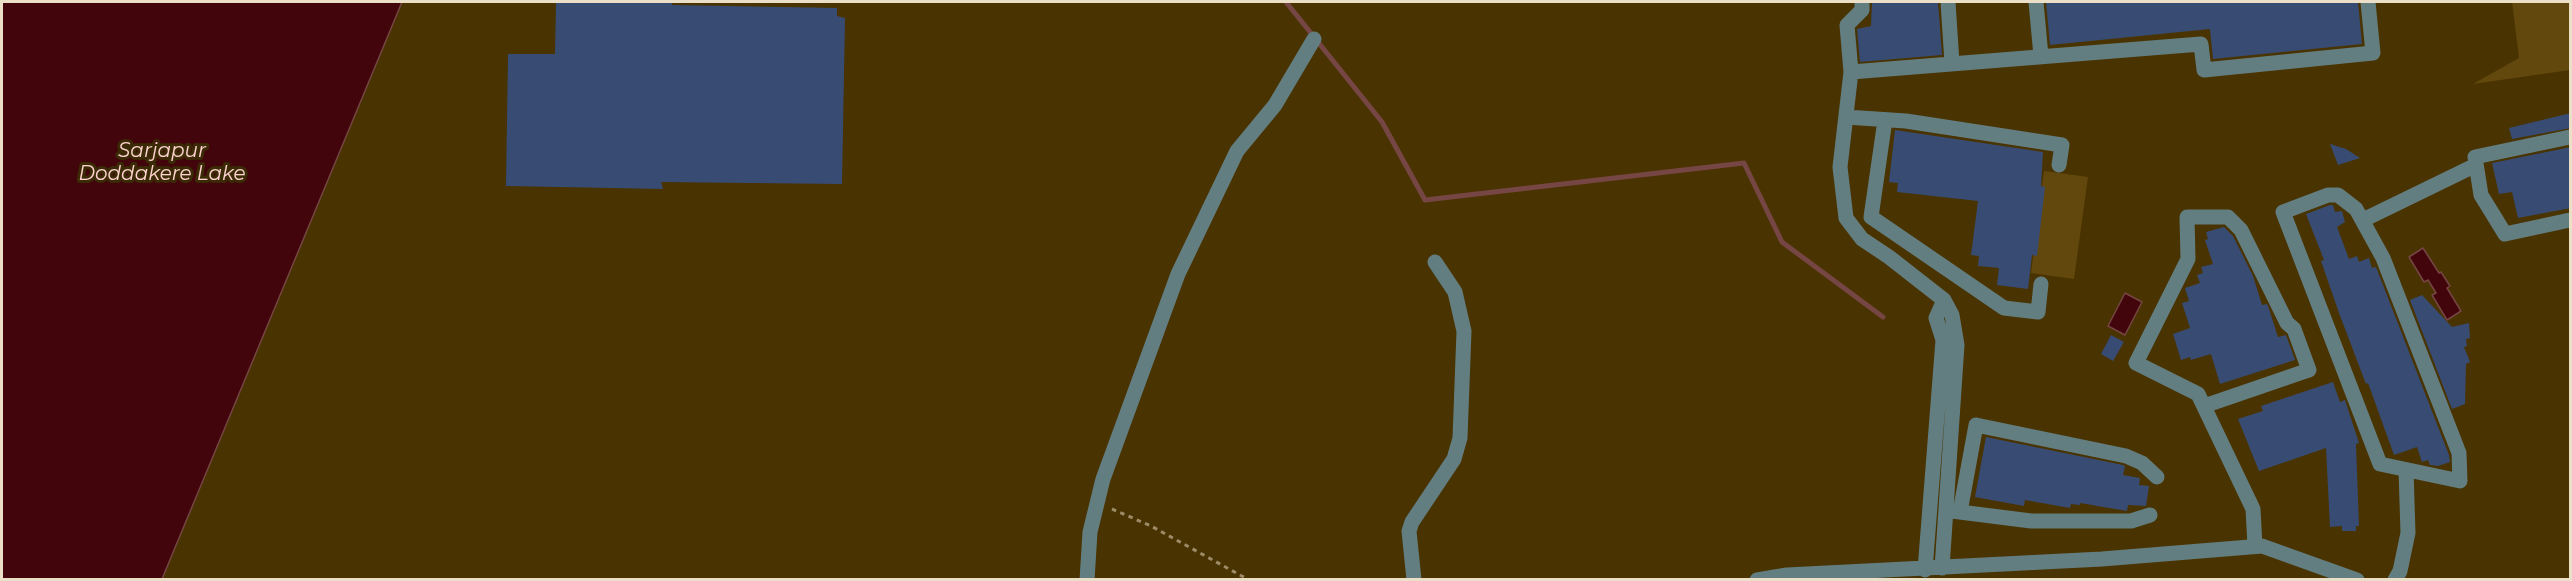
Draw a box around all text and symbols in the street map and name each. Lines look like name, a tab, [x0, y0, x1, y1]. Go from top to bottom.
water label: Sarjapur Doddakere Lake	[78, 139, 246, 186]

